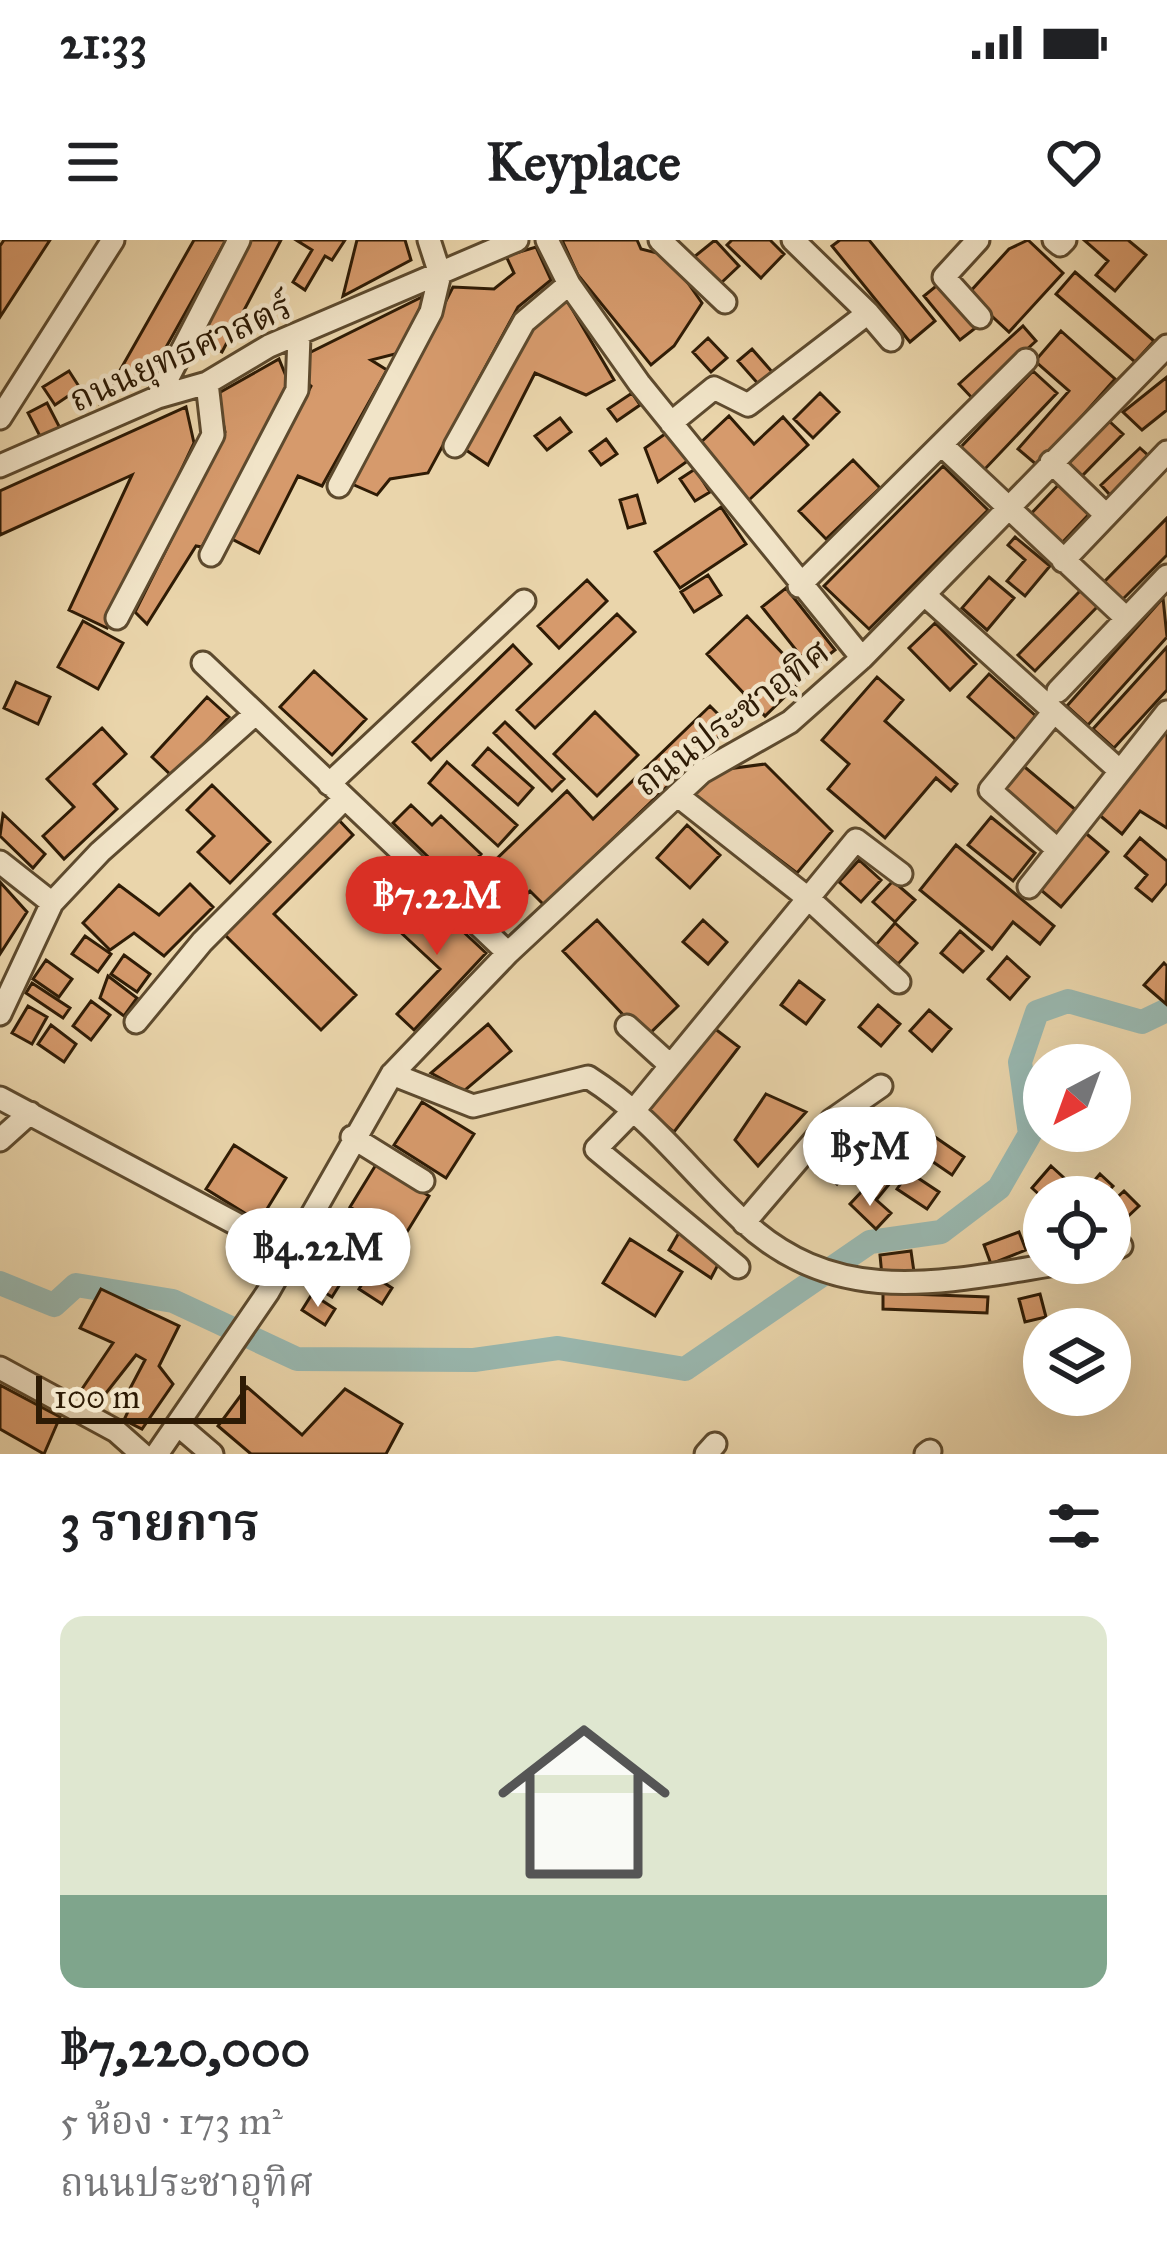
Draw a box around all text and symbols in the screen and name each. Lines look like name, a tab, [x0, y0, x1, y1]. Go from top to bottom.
text: 21:33	[60, 15, 147, 70]
icon: menu	[60, 129, 126, 195]
text: Keyplace	[486, 129, 681, 195]
icon: heart	[1041, 129, 1107, 195]
street label: ถนนยุทธศาสตร์	[62, 284, 300, 423]
street label: ถนนประชาอุทิศ	[625, 630, 839, 807]
pin: ฿7.22M	[339, 856, 535, 958]
text: ฿7.22M	[373, 871, 501, 919]
north arrow	[1023, 1044, 1131, 1152]
map controls	[1023, 1044, 1131, 1416]
pin: ฿5M	[812, 1107, 928, 1209]
text: ฿5M	[830, 1122, 910, 1170]
button: locate	[1023, 1176, 1131, 1284]
pin: ฿4.22M	[220, 1208, 416, 1310]
text: ฿4.22M	[252, 1223, 384, 1271]
button: layers	[1023, 1308, 1131, 1416]
scale bar	[36, 1370, 246, 1423]
text: 100 m	[54, 1377, 140, 1417]
text: 3 รายการ	[60, 1492, 260, 1554]
icon: filters	[1041, 1493, 1107, 1559]
icon: home	[476, 1694, 692, 1910]
text: ฿7,220,000	[60, 2018, 310, 2080]
text: 5 ห้อง · 173 m²	[60, 2097, 283, 2145]
text: ถนนประชาอุทิศ	[60, 2159, 313, 2207]

